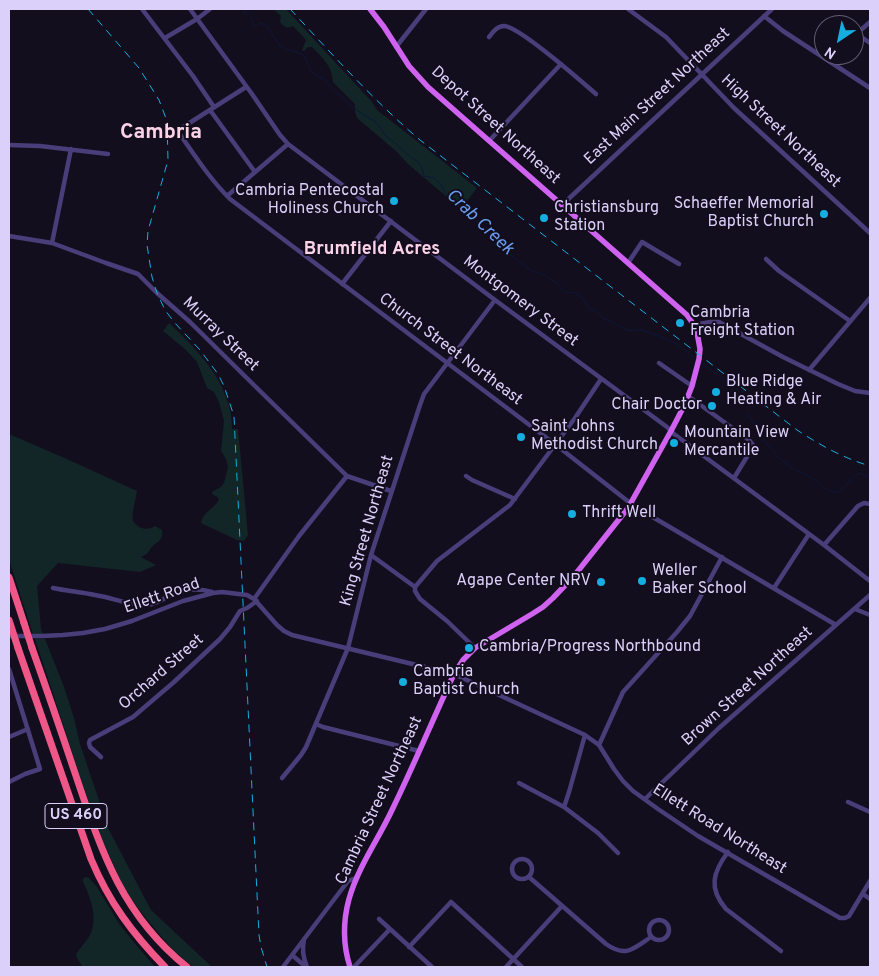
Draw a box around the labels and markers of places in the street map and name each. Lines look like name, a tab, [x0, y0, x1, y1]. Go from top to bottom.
place label: Cambria Pentecostal Holiness Church	[235, 182, 384, 220]
marker: Cambria Pentecostal Holiness Church	[388, 195, 400, 207]
place label: Schaeffer Memorial Baptist Church	[674, 195, 814, 233]
place label: Christiansburg Station	[554, 199, 659, 237]
marker: Schaeffer Memorial Baptist Church	[818, 208, 830, 220]
marker: Christiansburg Station	[538, 212, 550, 224]
place label: Cambria Freight Station	[690, 304, 795, 342]
marker: Cambria Freight Station	[674, 317, 686, 329]
place label: Blue Ridge Heating & Air	[726, 373, 821, 411]
marker: Blue Ridge Heating & Air	[710, 386, 722, 398]
place label: Chair Doctor	[611, 396, 702, 416]
marker: Chair Doctor	[706, 400, 718, 412]
place label: Saint Johns Methodist Church	[531, 418, 658, 456]
place label: Mountain View Mercantile	[684, 424, 789, 462]
marker: Saint Johns Methodist Church	[515, 431, 527, 443]
marker: Mountain View Mercantile	[668, 437, 680, 449]
place label: Thrift Well	[582, 504, 656, 524]
marker: Thrift Well	[566, 508, 578, 520]
place label: Weller Baker School	[652, 562, 747, 600]
place label: Agape Center NRV	[456, 572, 591, 592]
marker: Weller Baker School	[636, 575, 648, 587]
marker: Agape Center NRV	[595, 576, 607, 588]
place label: Cambria/Progress Northbound	[479, 638, 701, 658]
marker: Cambria/Progress Northbound	[463, 642, 475, 654]
place label: Cambria Baptist Church	[413, 663, 519, 701]
marker: Cambria Baptist Church	[397, 676, 409, 688]

